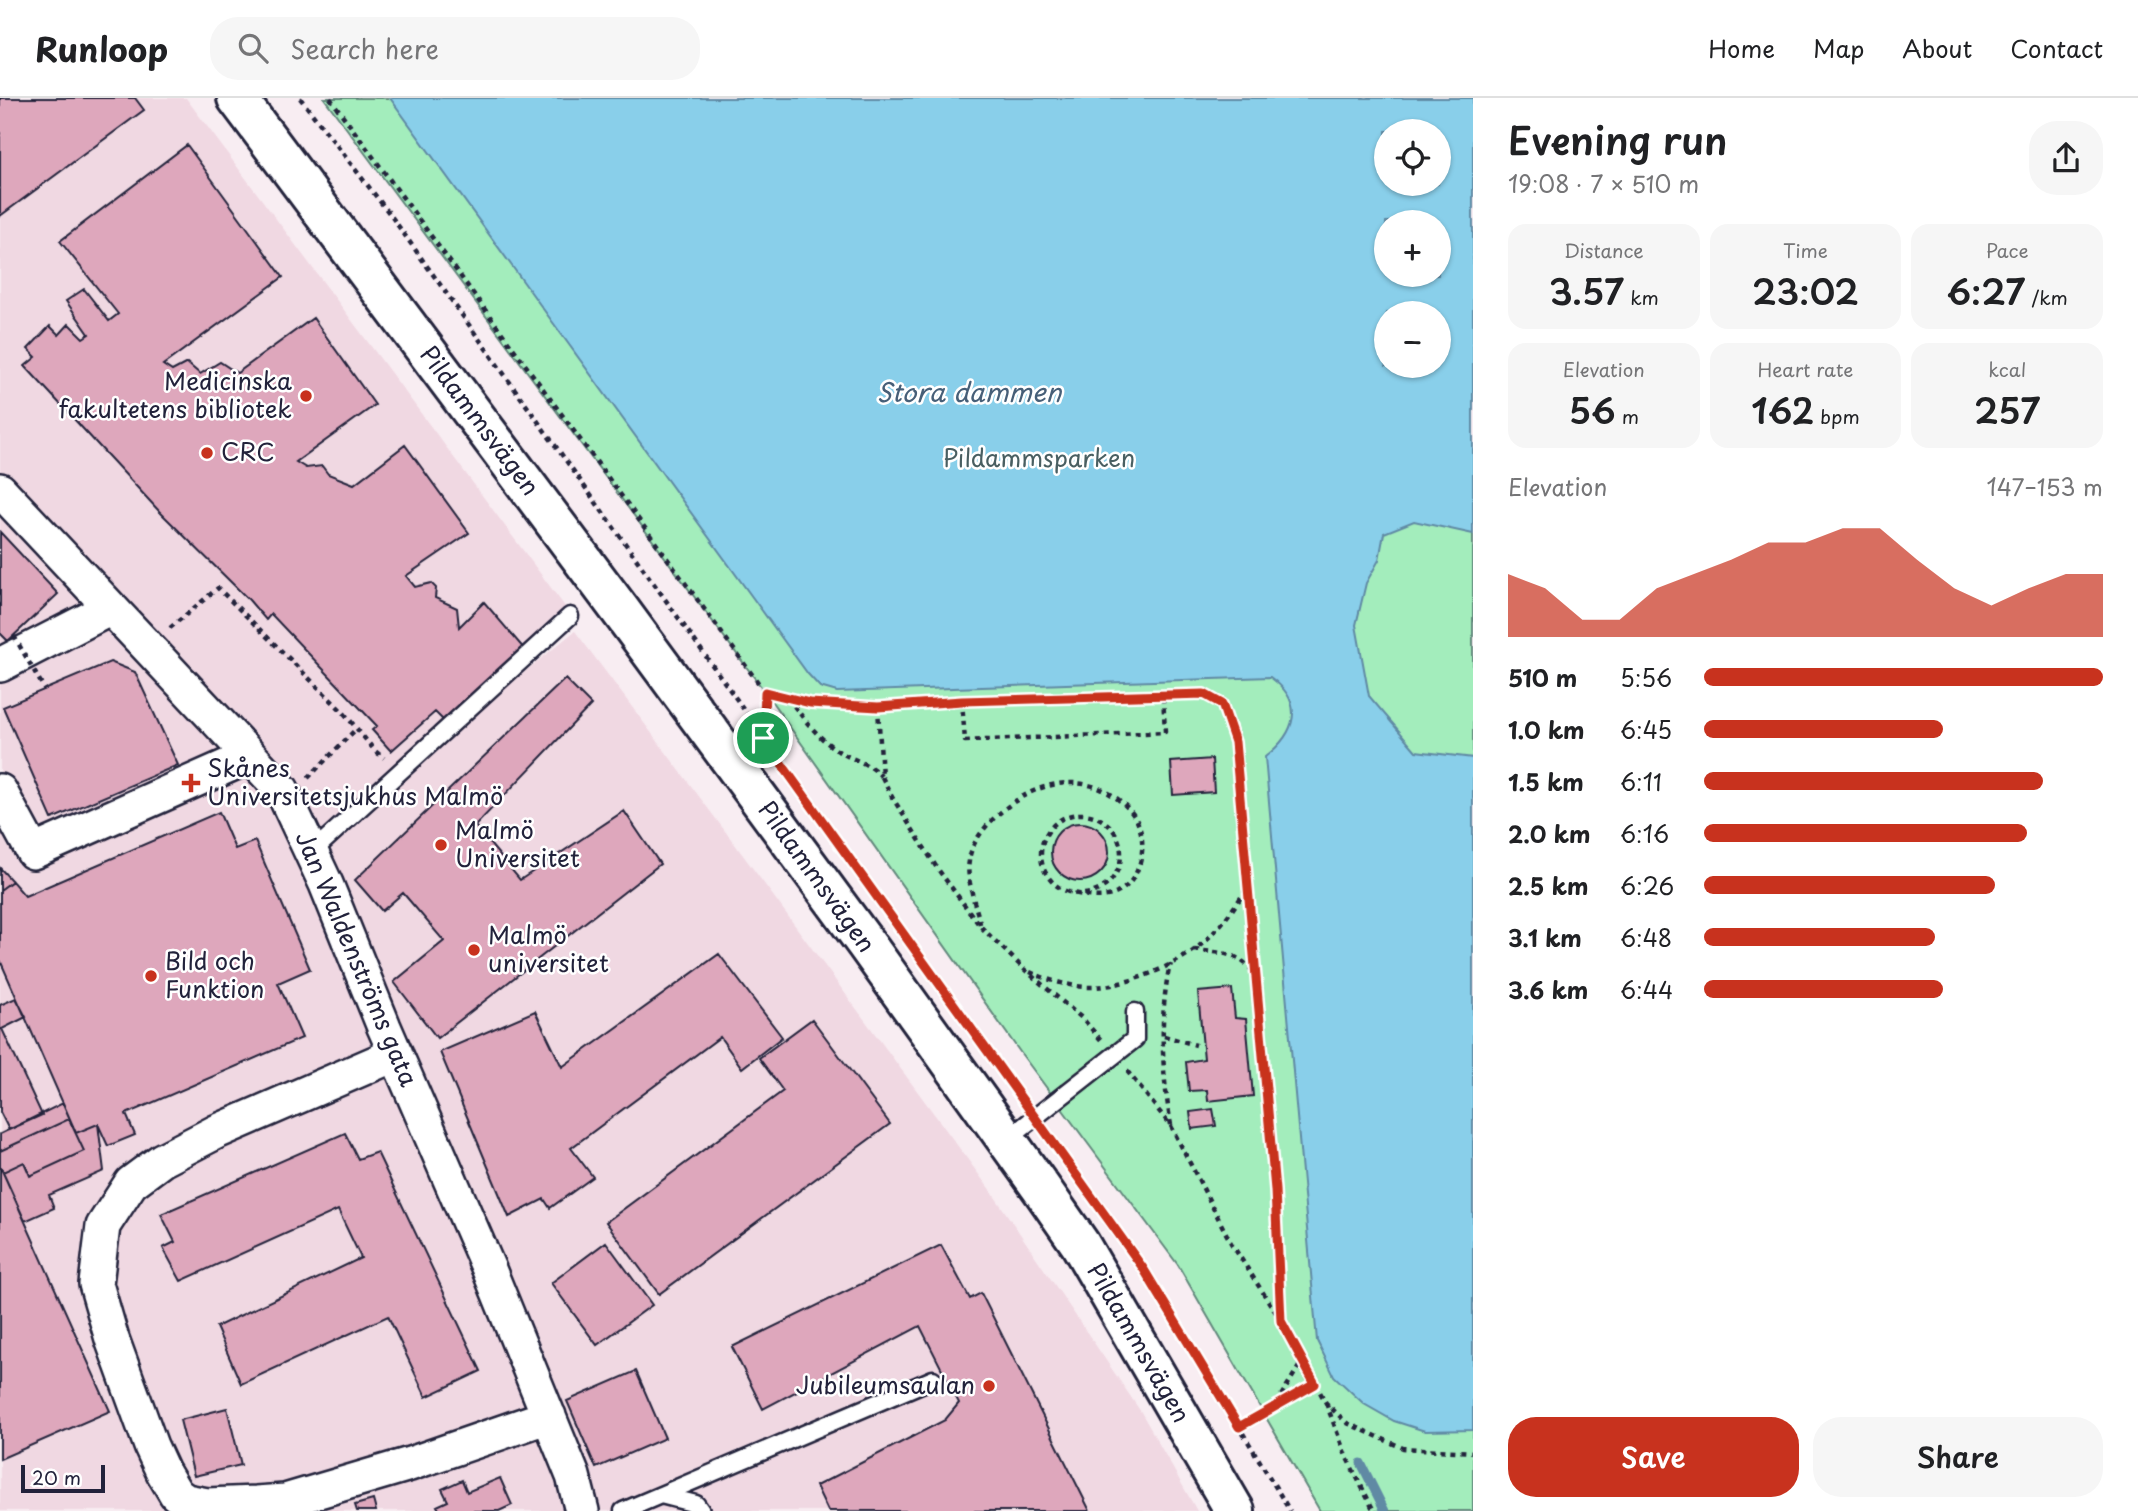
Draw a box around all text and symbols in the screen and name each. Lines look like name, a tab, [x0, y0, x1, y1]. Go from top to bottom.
search box	[210, 17, 700, 80]
text: Runloop	[35, 23, 168, 73]
icon: search	[234, 29, 272, 67]
text: Search here	[290, 29, 439, 68]
text: Home	[1708, 30, 1775, 66]
text: Map	[1813, 30, 1864, 66]
text: About	[1902, 30, 1972, 66]
text: Contact	[2010, 30, 2103, 66]
text: Evening run	[1508, 111, 1727, 168]
map controls	[1374, 119, 1451, 378]
button: locate	[1374, 119, 1451, 196]
button: share	[2029, 121, 2103, 195]
text: 19:08 · 7 × 510 m	[1508, 166, 1699, 201]
button: +	[1374, 210, 1451, 287]
text: Distance	[1564, 236, 1644, 264]
text: Time	[1783, 236, 1828, 264]
text: Pace	[1986, 236, 2029, 264]
text: 3.57	[1549, 264, 1624, 317]
text: 23:02	[1752, 264, 1859, 317]
text: 6:27	[1946, 264, 2025, 317]
text: km	[1624, 283, 1659, 311]
text: /km	[2025, 283, 2068, 311]
button: −	[1374, 301, 1451, 378]
street label: Pildammsvägen	[412, 337, 549, 502]
text: Elevation	[1563, 355, 1645, 383]
text: Heart rate	[1758, 355, 1853, 383]
text: kcal	[1988, 355, 2026, 383]
place label: Medicinska fakultetens bibliotek	[59, 362, 292, 426]
water label: Stora dammen	[877, 372, 1063, 411]
text: 56	[1569, 383, 1616, 436]
text: 162	[1751, 383, 1814, 436]
text: 257	[1974, 383, 2040, 436]
marker: Medicinska fakultetens bibliotek	[298, 388, 314, 404]
text: m	[1616, 402, 1639, 430]
text: bpm	[1814, 402, 1860, 430]
place label: CRC	[221, 433, 275, 469]
park label: Pildammsparken	[943, 439, 1135, 475]
marker: CRC	[199, 445, 215, 461]
text: Elevation	[1508, 469, 1607, 504]
text: 147–153 m	[1986, 469, 2103, 504]
text: 510 m	[1508, 660, 1577, 695]
text: 5:56	[1620, 660, 1672, 695]
pin	[733, 708, 793, 768]
text: 1.0 km	[1508, 712, 1585, 747]
text: 6:45	[1620, 712, 1672, 747]
icon: arrive	[744, 719, 782, 757]
place label: Skånes Universitetsjukhus Malmö	[207, 749, 503, 813]
text: 1.5 km	[1508, 764, 1584, 799]
text: 6:11	[1620, 764, 1662, 799]
marker: Skånes Universitetsjukhus Malmö	[181, 773, 201, 793]
street label: Pildammsvägen	[750, 792, 885, 959]
place label: Malmö Universitet	[455, 811, 580, 875]
text: 2.0 km	[1508, 816, 1590, 851]
text: 6:16	[1620, 816, 1669, 851]
street label: Jan Waldenströms gata	[288, 825, 428, 1091]
marker: Malmö Universitet	[433, 837, 449, 853]
text: 2.5 km	[1508, 868, 1588, 903]
text: 6:26	[1620, 868, 1674, 903]
place label: Malmö universitet	[488, 916, 609, 980]
text: 3.1 km	[1508, 920, 1582, 955]
text: 6:48	[1620, 920, 1672, 955]
place label: Bild och Funktion	[165, 942, 264, 1006]
marker: Malmö universitet	[466, 942, 482, 958]
marker: Bild och Funktion	[143, 968, 159, 984]
text: 3.6 km	[1508, 972, 1588, 1007]
text: 6:44	[1620, 972, 1673, 1007]
street label: Pildammsvägen	[1079, 1255, 1200, 1429]
place label: Jubileumsaulan	[796, 1366, 975, 1402]
marker: Jubileumsaulan	[981, 1378, 997, 1394]
button: Save	[1508, 1417, 1799, 1497]
button: Share	[1813, 1417, 2103, 1497]
scale bar	[21, 1462, 105, 1494]
text: 20 m	[32, 1463, 81, 1491]

